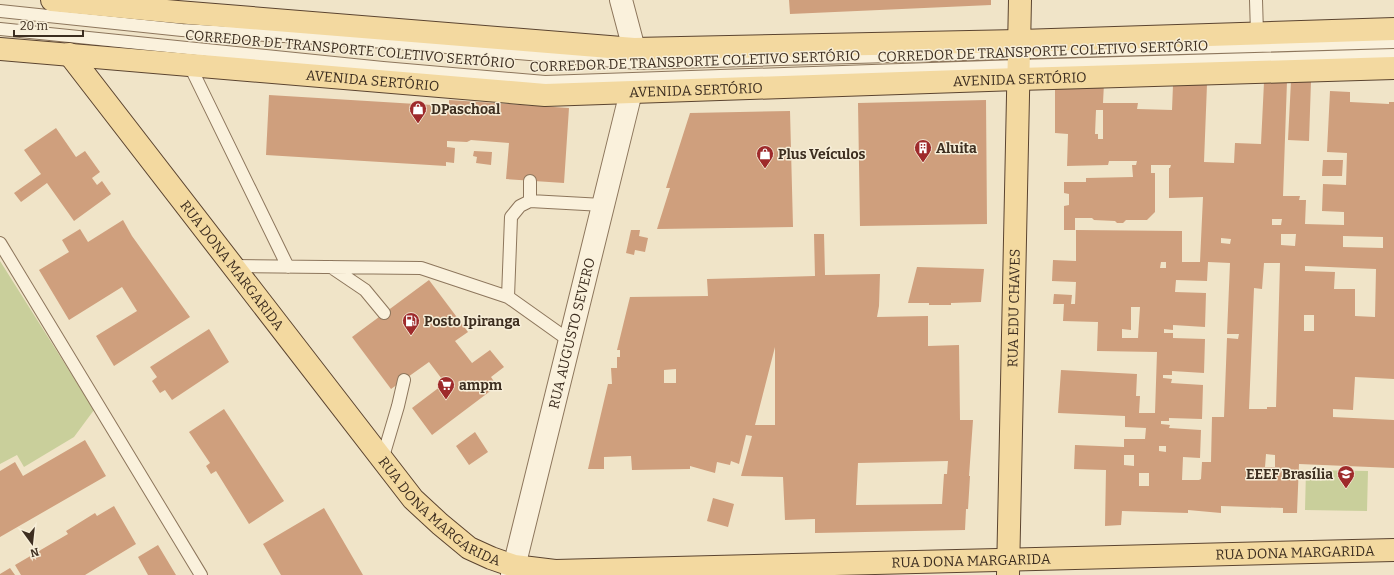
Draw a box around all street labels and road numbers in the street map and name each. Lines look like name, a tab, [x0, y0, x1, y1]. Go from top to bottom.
street label: CORREDOR DE TRANSPORTE COLETIVO SERTÓRIO	[184, 26, 516, 72]
street label: CORREDOR DE TRANSPORTE COLETIVO SERTÓRIO	[877, 36, 1209, 66]
street label: CORREDOR DE TRANSPORTE COLETIVO SERTÓRIO	[529, 46, 861, 76]
street label: AVENIDA SERTÓRIO	[305, 67, 440, 95]
street label: AVENIDA SERTÓRIO	[953, 69, 1087, 90]
street label: AVENIDA SERTÓRIO	[629, 79, 763, 101]
street label: RUA DONA MARGARIDA	[176, 197, 287, 334]
street label: RUA EDU CHAVES	[1004, 249, 1024, 367]
street label: RUA AUGUSTO SEVERO	[545, 256, 599, 411]
street label: RUA DONA MARGARIDA	[375, 454, 503, 570]
street label: RUA DONA MARGARIDA	[1215, 542, 1375, 563]
street label: RUA DONA MARGARIDA	[891, 551, 1051, 572]

